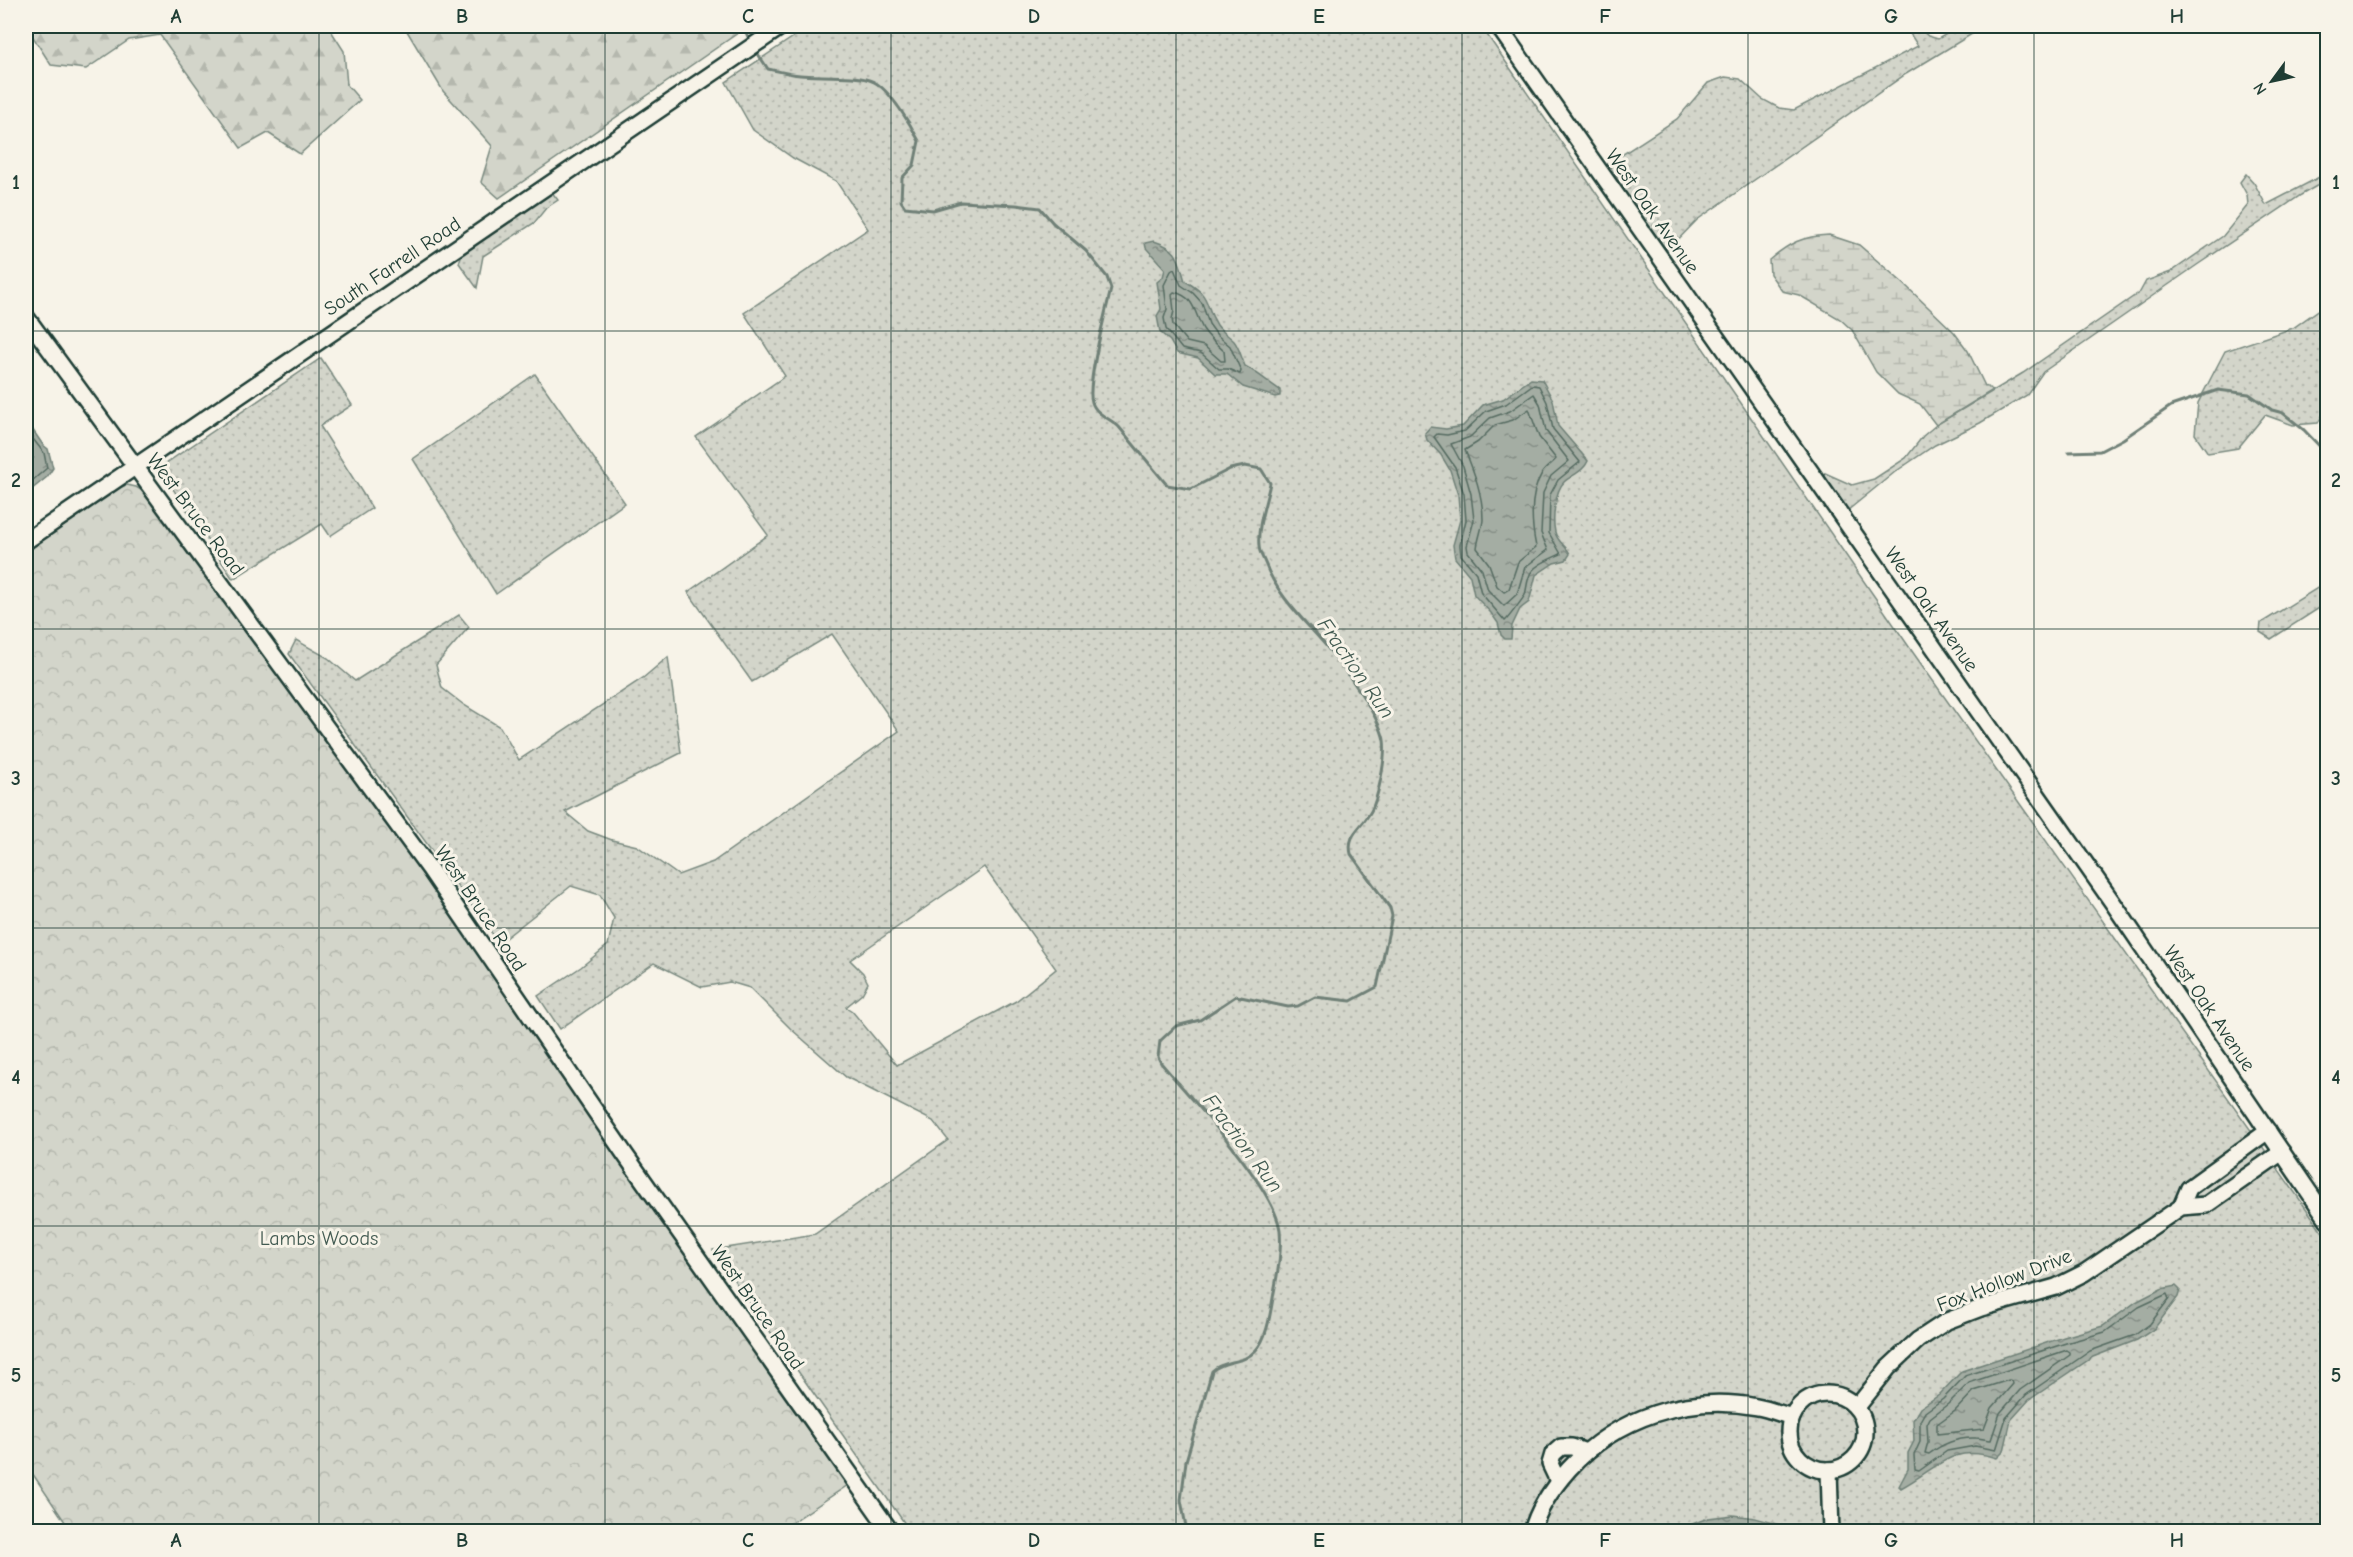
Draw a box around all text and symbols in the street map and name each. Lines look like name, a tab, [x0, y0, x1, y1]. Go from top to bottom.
text: A	[170, 5, 182, 28]
text: B	[456, 5, 468, 28]
text: C	[742, 5, 754, 28]
text: D	[1028, 5, 1040, 28]
text: E	[1313, 5, 1325, 28]
text: F	[1599, 5, 1611, 28]
text: G	[1884, 5, 1898, 28]
text: H	[2170, 5, 2184, 28]
north arrow	[2242, 51, 2302, 111]
text: N	[2250, 79, 2271, 98]
street label: West Oak Avenue	[1601, 144, 1704, 278]
text: 1	[12, 171, 20, 194]
text: 1	[2332, 171, 2340, 194]
street label: South Farrell Road	[320, 212, 465, 321]
street label: West Bruce Road	[142, 449, 249, 580]
text: 2	[11, 469, 21, 492]
text: 2	[2331, 469, 2341, 492]
street label: West Oak Avenue	[1880, 542, 1983, 676]
water label: Fraction Run	[1313, 613, 1399, 723]
text: 3	[11, 767, 21, 790]
text: 3	[2331, 767, 2341, 790]
street label: West Bruce Road	[430, 841, 531, 976]
street label: West Oak Avenue	[2159, 941, 2260, 1076]
text: 4	[11, 1066, 21, 1089]
text: 4	[2331, 1066, 2341, 1089]
water label: Fraction Run	[1198, 1089, 1288, 1197]
park label: Lambs Woods	[260, 1227, 378, 1250]
street label: West Bruce Road	[706, 1241, 809, 1374]
street label: Fox Hollow Drive	[1934, 1244, 2075, 1317]
text: 5	[11, 1364, 21, 1387]
text: 5	[2331, 1364, 2341, 1387]
text: A	[170, 1529, 182, 1552]
text: B	[456, 1529, 468, 1552]
text: C	[742, 1529, 754, 1552]
text: D	[1028, 1529, 1040, 1552]
text: E	[1313, 1529, 1325, 1552]
text: F	[1599, 1529, 1611, 1552]
text: G	[1884, 1529, 1898, 1552]
text: H	[2170, 1529, 2184, 1552]

